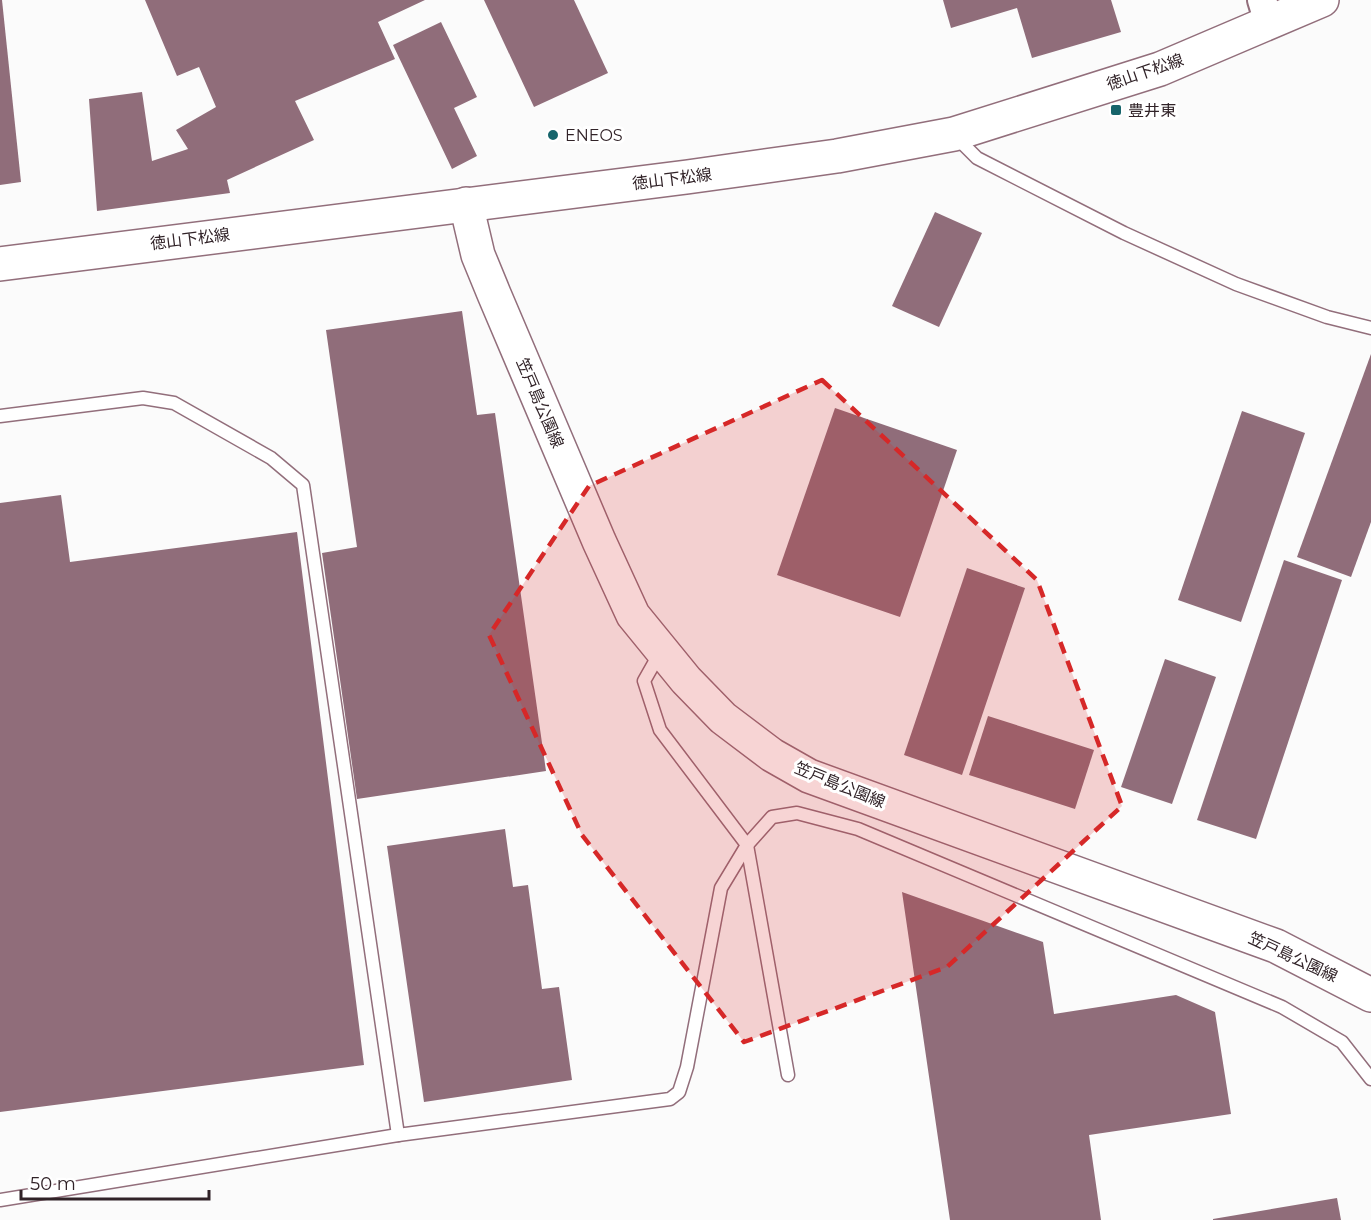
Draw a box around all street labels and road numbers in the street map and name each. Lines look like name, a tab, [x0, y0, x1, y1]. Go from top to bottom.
street label: 徳山下松線	[1104, 50, 1186, 94]
street label: 徳山下松線	[631, 165, 713, 193]
street label: 徳山下松線	[149, 225, 231, 253]
street label: 笠戸島公園線	[512, 355, 568, 451]
street label: 笠戸島公園線	[792, 758, 888, 812]
street label: 笠戸島公園線	[1245, 928, 1341, 986]

